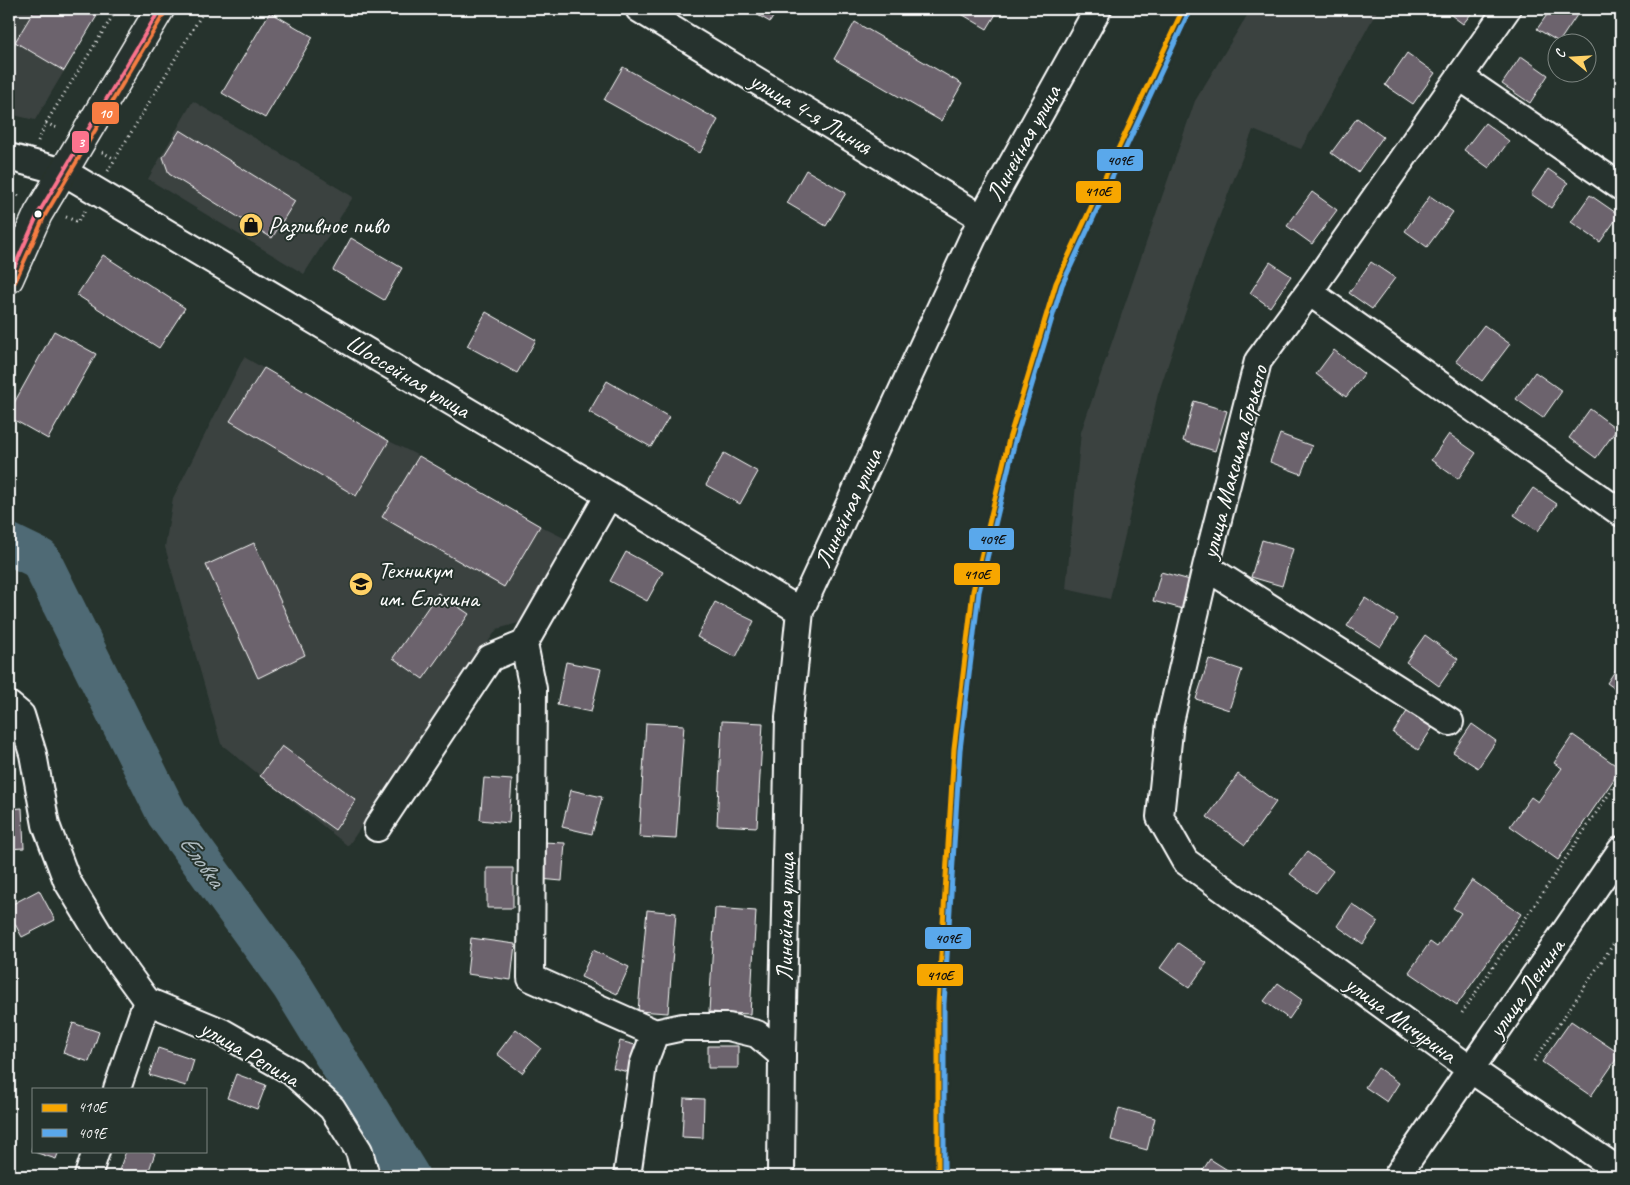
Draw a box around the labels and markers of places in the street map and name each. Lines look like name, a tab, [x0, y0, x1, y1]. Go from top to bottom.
unlabelled marker	[33, 209, 43, 219]
place label: Разливное пиво	[268, 210, 390, 241]
shop icon: Разливное пиво	[238, 212, 264, 238]
place label: Техникум им. Елохина	[378, 555, 481, 613]
school or university icon: Техникум им. Елохина	[348, 571, 374, 597]

